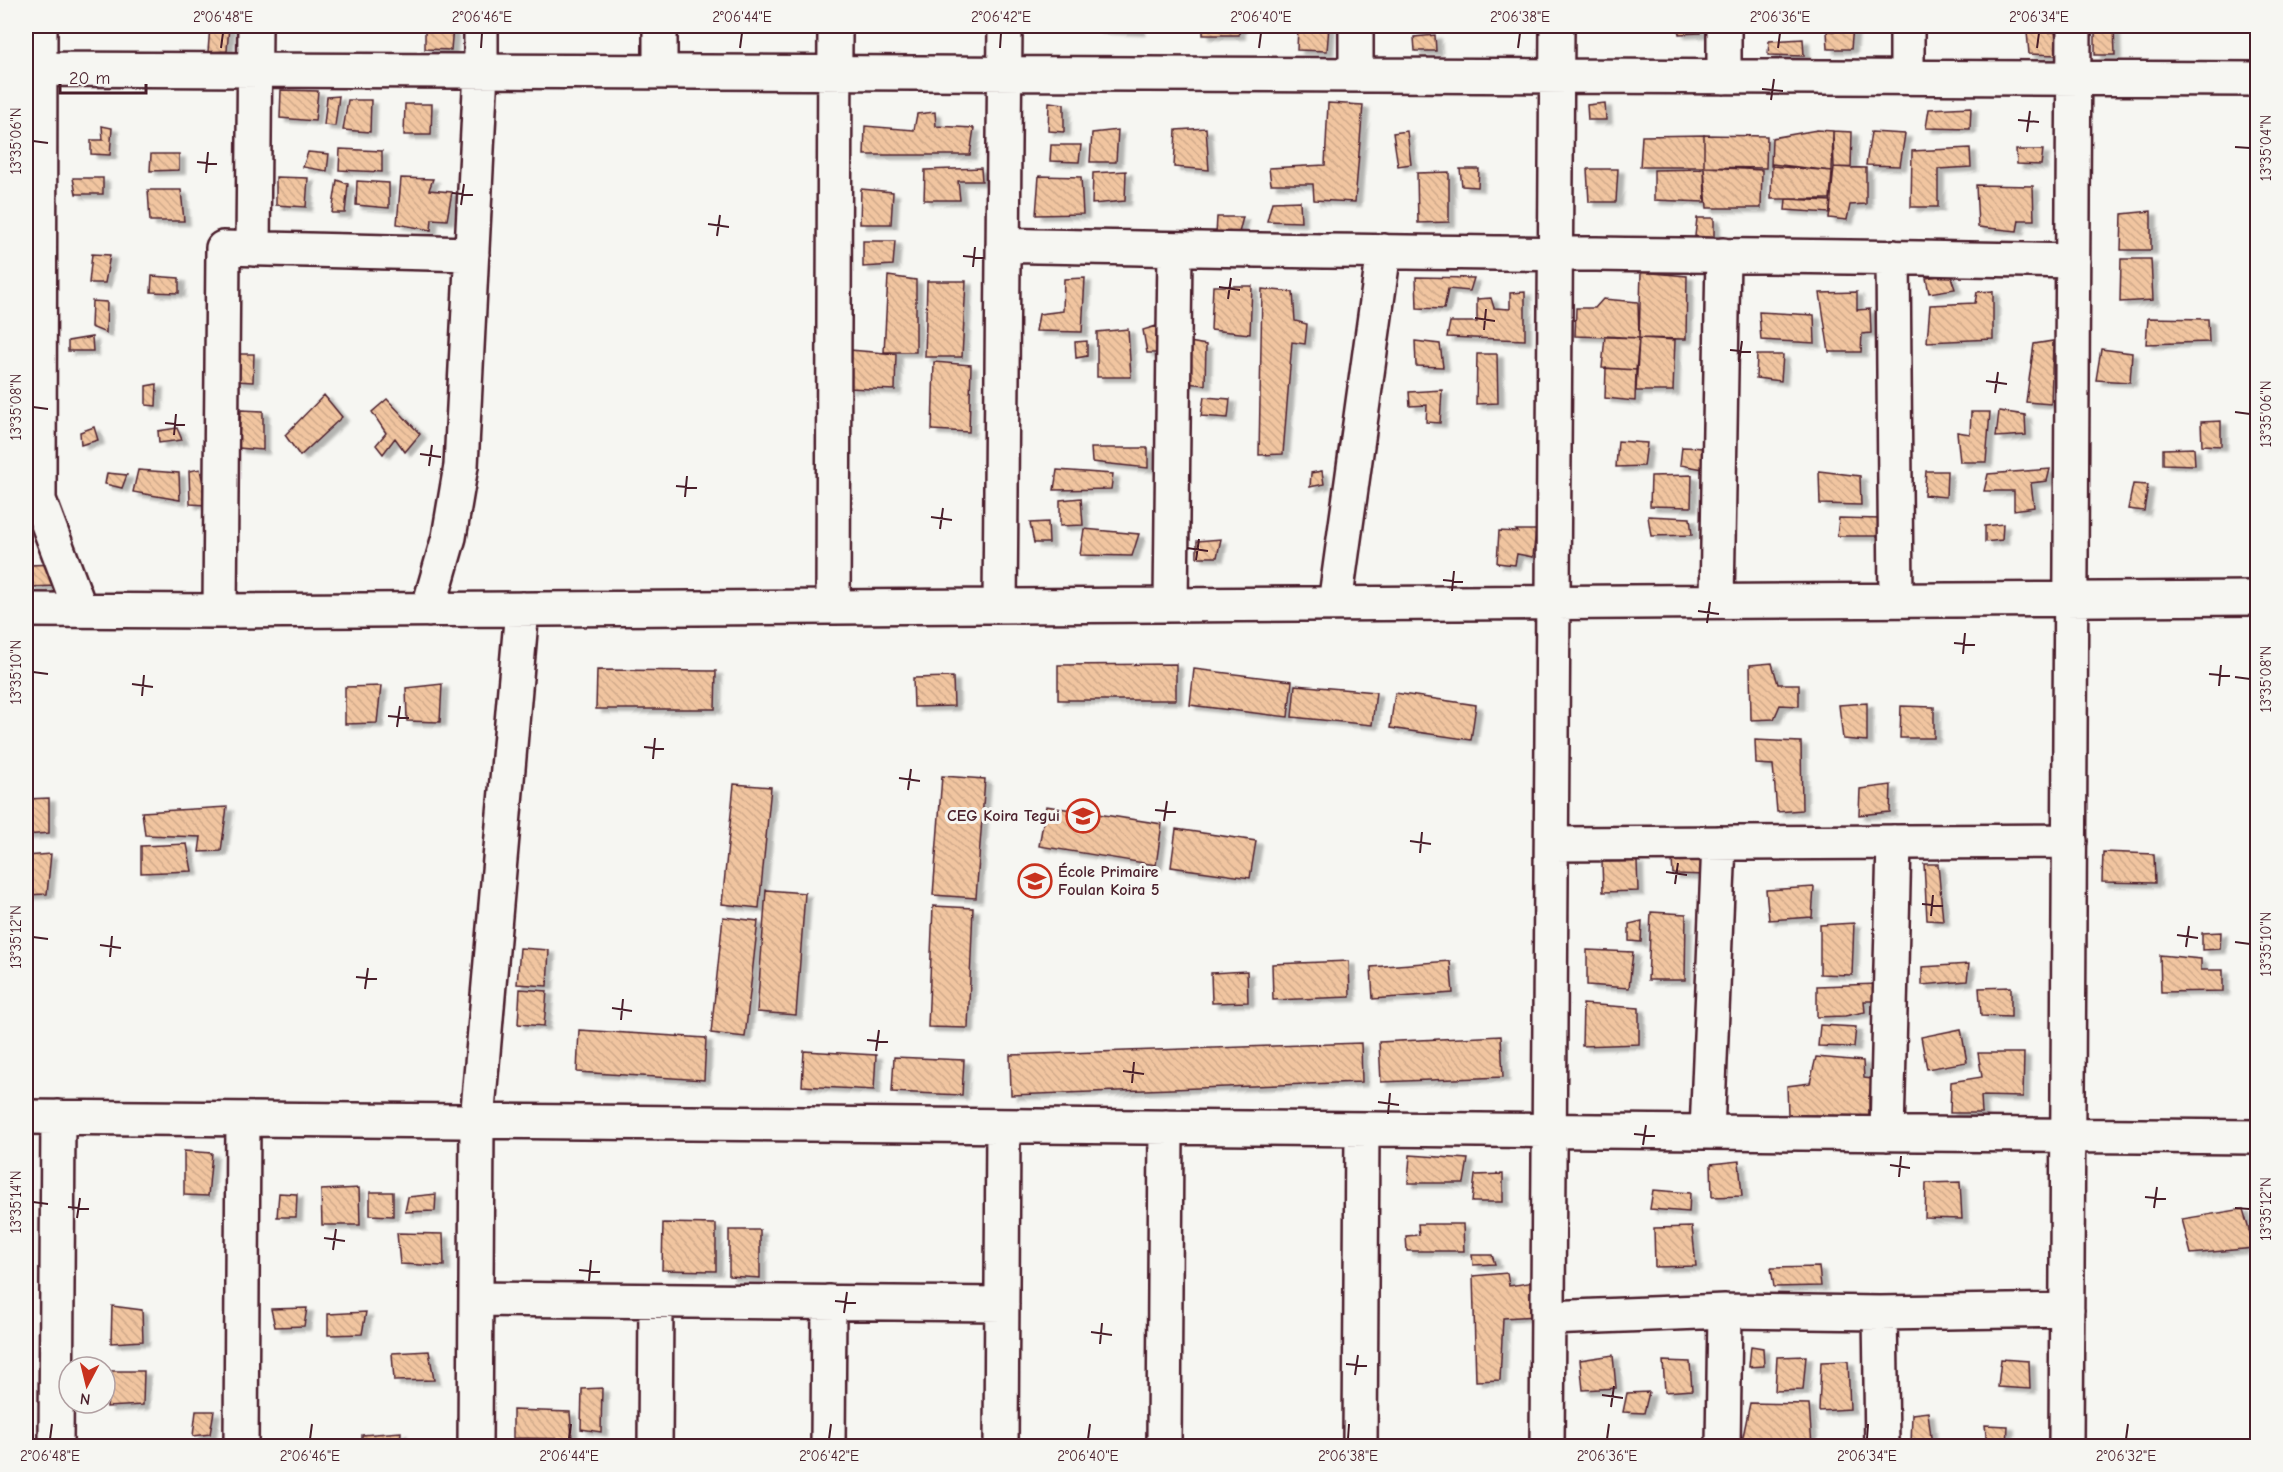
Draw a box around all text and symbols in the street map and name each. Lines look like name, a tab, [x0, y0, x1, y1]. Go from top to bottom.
text: 2°06'48"E	[193, 8, 253, 26]
text: 2°06'46"E	[452, 8, 512, 26]
text: 2°06'44"E	[712, 8, 772, 26]
text: 2°06'42"E	[971, 8, 1031, 26]
text: 2°06'40"E	[1230, 8, 1292, 26]
text: 2°06'38"E	[1490, 8, 1550, 26]
text: 2°06'36"E	[1750, 8, 1810, 26]
text: 2°06'34"E	[2009, 8, 2069, 26]
scale bar	[60, 57, 146, 95]
text: 20 m	[69, 68, 110, 89]
text: 13°35'06"N	[7, 107, 25, 175]
text: 13°35'04"N	[2257, 115, 2275, 181]
text: 13°35'08"N	[7, 374, 25, 440]
text: 13°35'06"N	[2257, 380, 2275, 448]
text: 13°35'10"N	[7, 640, 25, 704]
text: 13°35'08"N	[2257, 646, 2275, 712]
school or university icon: CEG Koira Tegui	[1065, 798, 1101, 834]
place label: CEG Koira Tegui	[947, 807, 1060, 825]
place label: École Primaire Foulan Koira 5	[1058, 862, 1160, 899]
school or university icon: École Primaire Foulan Koira 5	[1017, 863, 1053, 899]
text: 13°35'12"N	[7, 905, 25, 969]
text: 13°35'10"N	[2257, 912, 2275, 976]
text: 13°35'14"N	[7, 1170, 25, 1234]
text: 13°35'12"N	[2257, 1177, 2275, 1241]
north arrow	[57, 1355, 117, 1415]
text: N	[79, 1389, 92, 1408]
text: 2°06'48"E	[20, 1447, 80, 1465]
text: 2°06'46"E	[280, 1447, 340, 1465]
text: 2°06'44"E	[539, 1447, 599, 1465]
text: 2°06'42"E	[799, 1447, 859, 1465]
text: 2°06'40"E	[1057, 1447, 1119, 1465]
text: 2°06'38"E	[1318, 1447, 1378, 1465]
text: 2°06'36"E	[1577, 1447, 1637, 1465]
text: 2°06'34"E	[1837, 1447, 1897, 1465]
text: 2°06'32"E	[2096, 1447, 2156, 1465]

